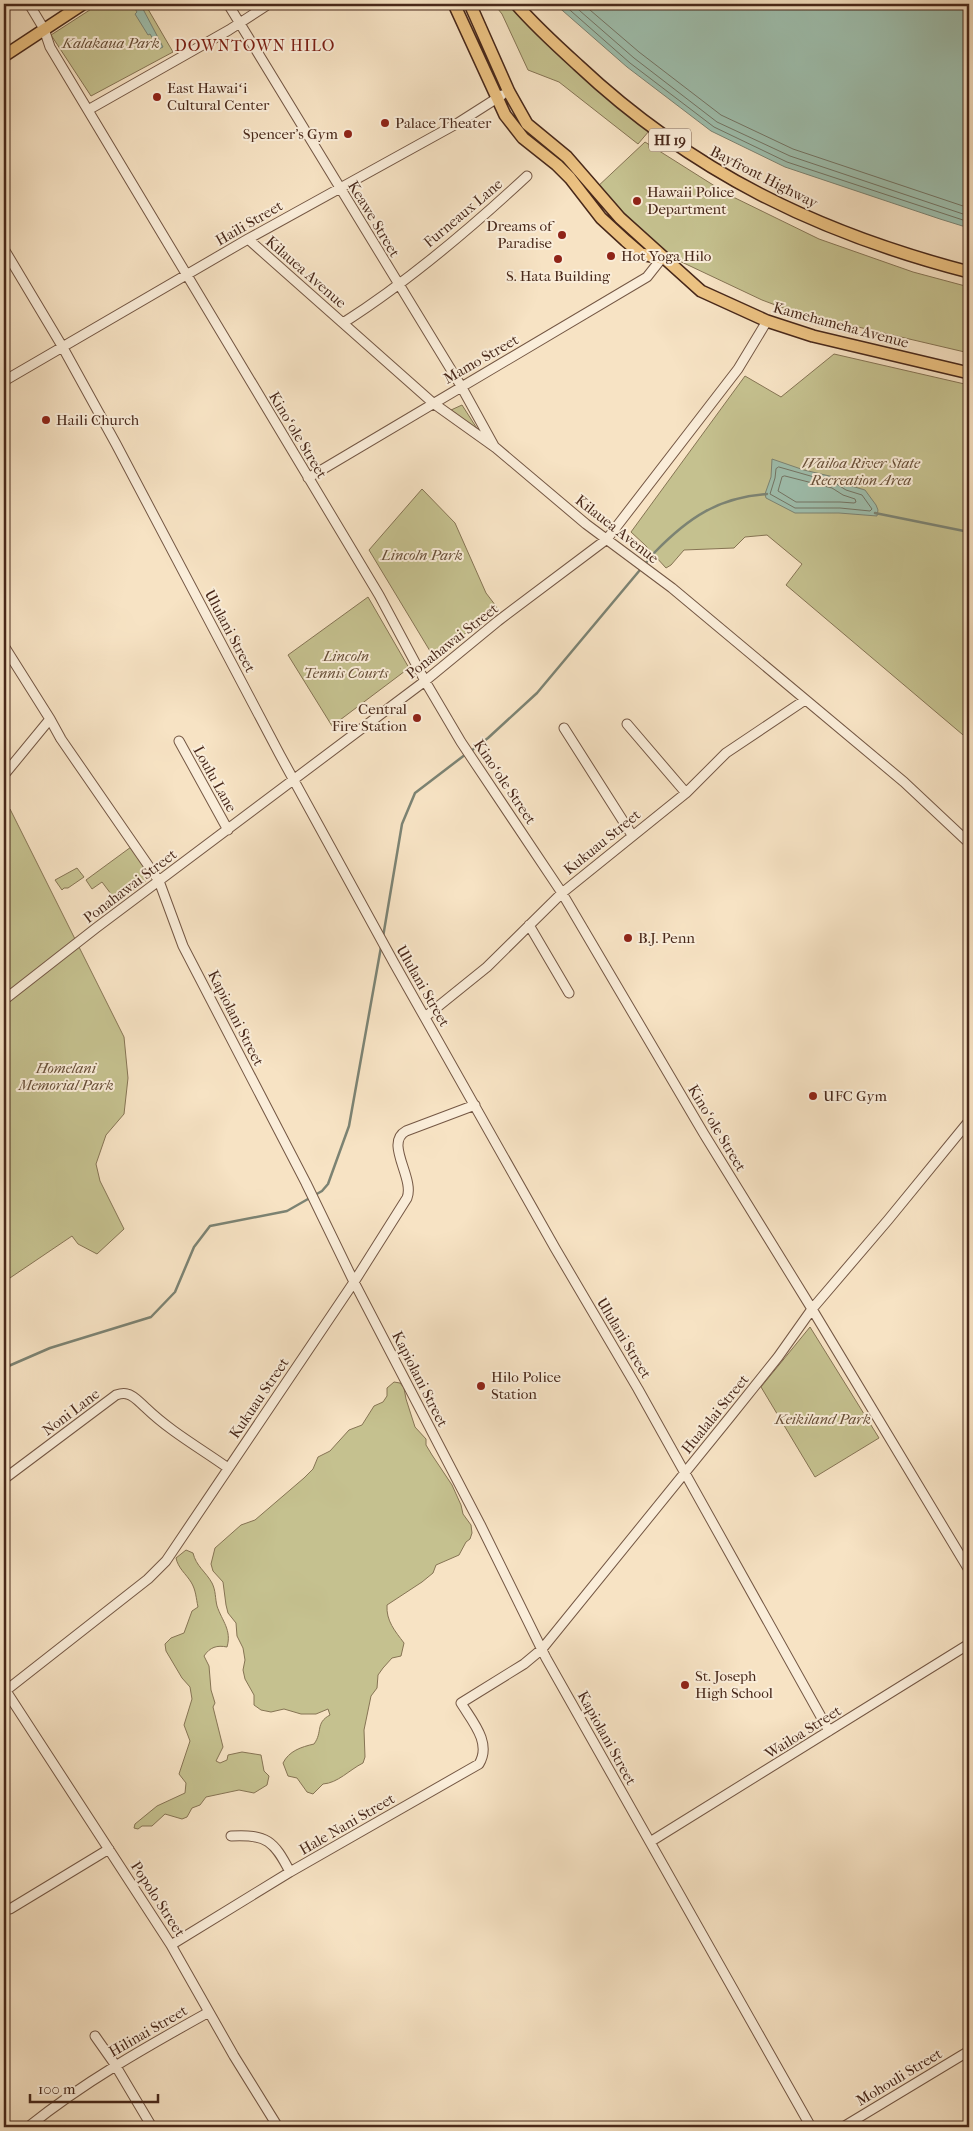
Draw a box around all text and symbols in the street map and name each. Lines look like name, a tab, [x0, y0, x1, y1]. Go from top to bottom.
park label: Kalakaua Park	[61, 34, 160, 52]
district label: DOWNTOWN HILO	[175, 36, 335, 55]
place label: East Hawaiʻi Cultural Center	[167, 79, 270, 114]
marker: East Hawaiʻi Cultural Center	[151, 91, 163, 103]
place label: Palace Theater	[395, 114, 492, 132]
marker: Palace Theater	[379, 117, 391, 129]
place label: Spencer's Gym	[243, 125, 339, 143]
marker: Spencer's Gym	[342, 128, 354, 140]
road number: HI 19	[649, 128, 691, 152]
street label: Bayfront Highway	[707, 142, 822, 212]
street label: Furneaux Lane	[420, 174, 507, 251]
street label: Keawe Street	[344, 178, 404, 261]
place label: Hawaii Police Department	[647, 183, 735, 218]
marker: Hawaii Police Department	[631, 195, 643, 207]
street label: Haili Street	[212, 196, 286, 249]
place label: Dreams of Paradise	[486, 217, 555, 252]
marker: Dreams of Paradise	[556, 229, 568, 241]
street label: Kilauea Avenue	[262, 232, 350, 312]
place label: Hot Yoga Hilo	[621, 247, 712, 265]
marker: Hot Yoga Hilo	[605, 250, 617, 262]
marker: S. Hata Building	[552, 253, 564, 265]
place label: S. Hata Building	[506, 267, 611, 285]
street label: Kamehameha Avenue	[771, 298, 911, 352]
street label: Mamo Street	[440, 330, 522, 388]
street label: Kinoʻole Street	[265, 388, 331, 482]
place label: Haili Church	[56, 411, 140, 429]
marker: Haili Church	[40, 414, 52, 426]
park label: Wailoa River State Recreation Area	[802, 454, 921, 489]
street label: Kilauea Avenue	[572, 491, 663, 567]
park label: Lincoln Park	[380, 546, 463, 564]
street label: Ululani Street	[201, 586, 260, 676]
street label: Ponahawai Street	[402, 599, 502, 683]
park label: Lincoln Tennis Courts	[304, 647, 389, 682]
place label: Central Fire Station	[332, 700, 407, 735]
marker: Central Fire Station	[411, 712, 423, 724]
street label: Kinoʻole Street	[470, 736, 540, 828]
street label: Loulu Lane	[189, 743, 241, 816]
street label: Kukuau Street	[560, 805, 644, 878]
street label: Ponahawai Street	[80, 845, 181, 927]
place label: B.J. Penn	[638, 929, 695, 947]
marker: B.J. Penn	[622, 932, 634, 944]
street label: Ululani Street	[392, 942, 454, 1031]
street label: Kapiolani Street	[204, 967, 268, 1069]
park label: Homelani Memorial Park	[17, 1059, 114, 1094]
street label: Kinoʻole Street	[684, 1081, 750, 1175]
place label: UFC Gym	[823, 1087, 887, 1105]
marker: UFC Gym	[807, 1090, 819, 1102]
street label: Ululani Street	[593, 1294, 656, 1382]
street label: Kapiolani Street	[388, 1328, 452, 1430]
street label: Kukuau Street	[225, 1354, 293, 1442]
place label: Hilo Police Station	[491, 1368, 561, 1403]
street label: Hualalai Street	[678, 1370, 753, 1457]
marker: Hilo Police Station	[475, 1380, 487, 1392]
street label: Noni Lane	[39, 1384, 104, 1439]
park label: Keikiland Park	[774, 1410, 871, 1428]
place label: St. Joseph High School	[695, 1667, 773, 1702]
marker: St. Joseph High School	[679, 1679, 691, 1691]
street label: Kapiolani Street	[574, 1688, 641, 1789]
street label: Wailoa Street	[761, 1701, 845, 1763]
street label: Hale Nani Street	[296, 1789, 399, 1859]
street label: Popolo Street	[127, 1858, 189, 1941]
street label: Hilinai Street	[105, 2001, 191, 2061]
street label: Mohouli Street	[853, 2044, 946, 2110]
scale bar	[30, 2071, 158, 2103]
text: 100 m	[38, 2080, 76, 2098]

